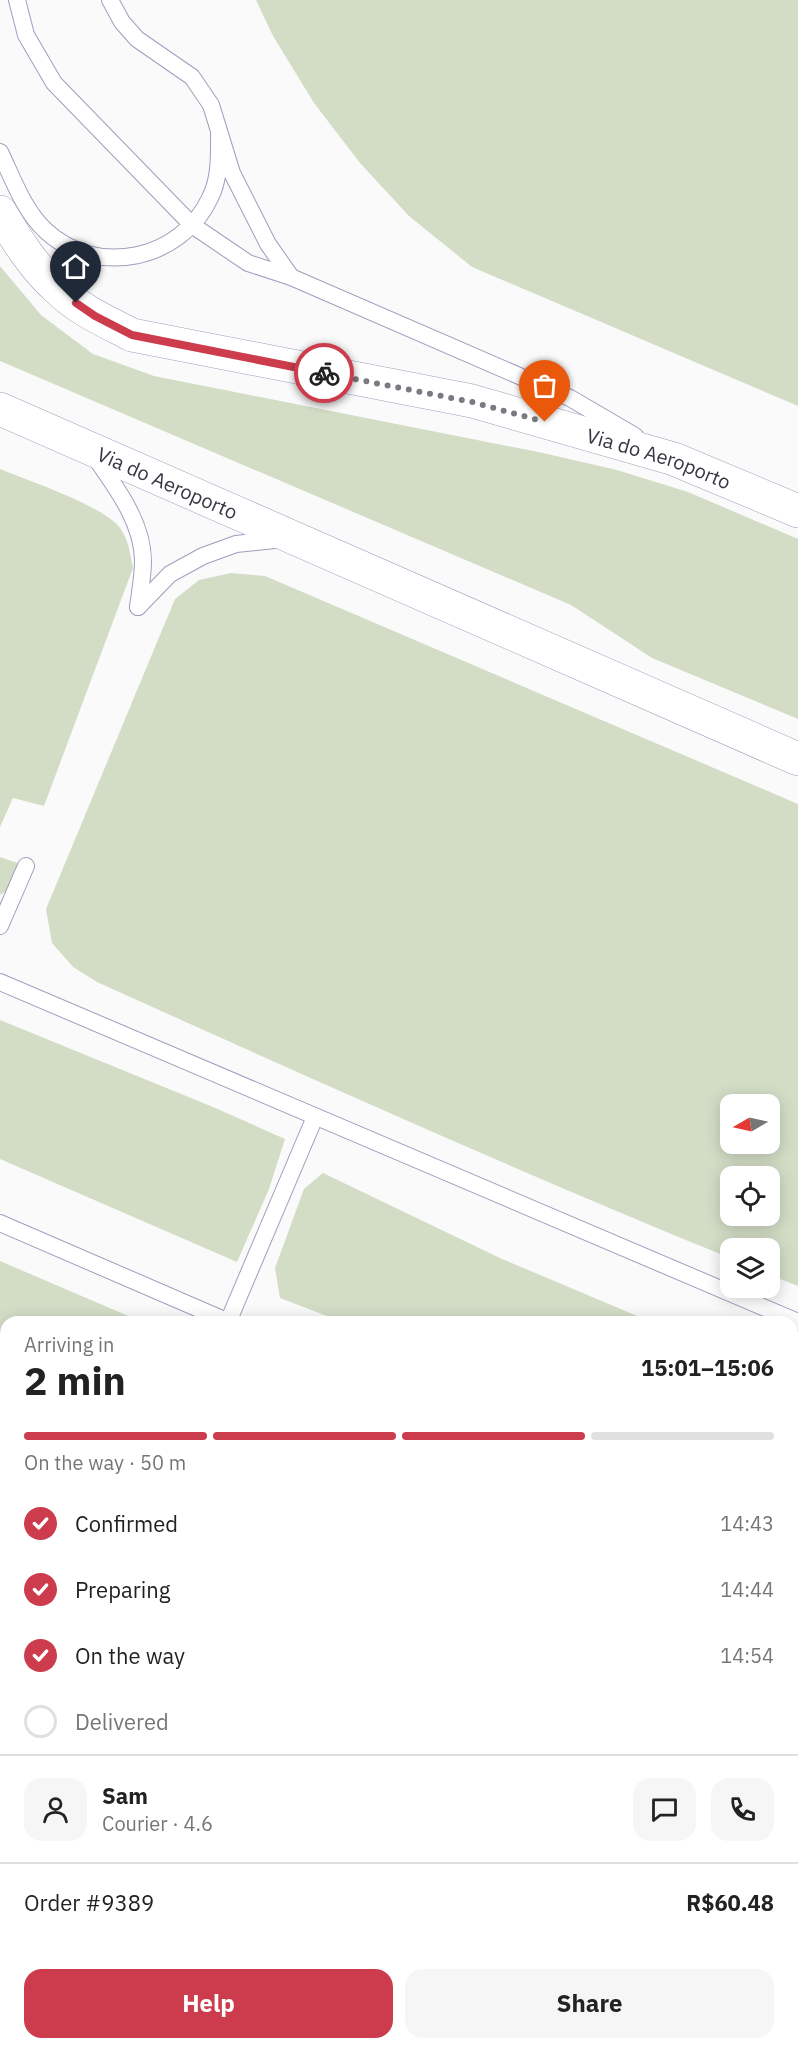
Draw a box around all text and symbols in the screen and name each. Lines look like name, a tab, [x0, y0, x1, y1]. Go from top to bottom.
pin	[50, 241, 101, 303]
icon: home	[59, 250, 92, 283]
courier	[294, 343, 354, 403]
icon: bike	[308, 357, 341, 390]
pin	[519, 360, 570, 422]
icon: bag	[528, 369, 561, 402]
street label: Via do Aeroporto	[584, 421, 735, 495]
street label: Via do Aeroporto	[93, 440, 242, 525]
north arrow	[720, 1094, 780, 1154]
map controls	[720, 1094, 780, 1298]
button: locate	[720, 1166, 780, 1226]
button: layers	[720, 1238, 780, 1298]
text: Arriving in	[24, 1331, 114, 1358]
text: 15:01–15:06	[641, 1353, 774, 1382]
text: 2 min	[24, 1355, 126, 1406]
text: On the way · 50 m	[24, 1449, 186, 1476]
icon: check	[24, 1507, 57, 1540]
text: Confirmed	[75, 1509, 178, 1538]
text: 14:43	[720, 1510, 774, 1537]
icon: check	[24, 1573, 57, 1606]
text: Preparing	[75, 1575, 170, 1604]
text: 14:44	[720, 1576, 774, 1603]
icon: check	[24, 1639, 57, 1672]
text: On the way	[75, 1641, 185, 1670]
text: 14:54	[720, 1642, 774, 1669]
text: Delivered	[75, 1707, 169, 1736]
button: person	[24, 1778, 87, 1841]
button: chat	[633, 1778, 696, 1841]
button: phone	[711, 1778, 774, 1841]
text: Sam	[102, 1781, 148, 1810]
text: Courier · 4.6	[102, 1810, 213, 1837]
text: Order #9389	[24, 1888, 154, 1917]
text: R$60.48	[686, 1888, 774, 1917]
button: Help	[24, 1969, 393, 2038]
button: Share	[405, 1969, 774, 2038]

